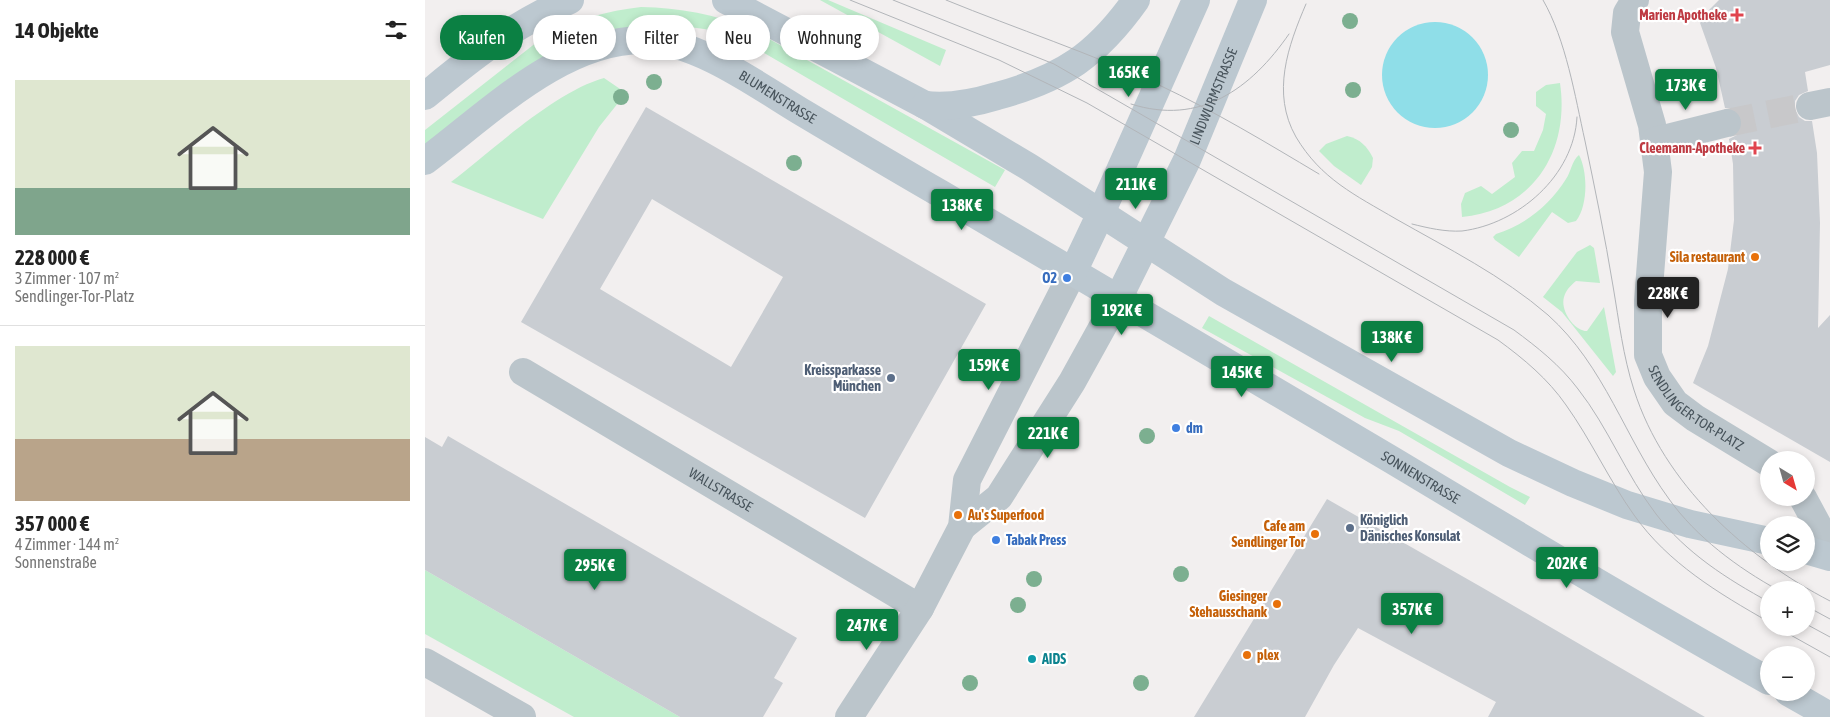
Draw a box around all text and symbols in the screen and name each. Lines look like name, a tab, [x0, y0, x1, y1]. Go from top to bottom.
place label: Marien Apotheke	[1639, 7, 1727, 23]
marker: Marien Apotheke	[1731, 9, 1743, 21]
chip: Kaufen	[440, 15, 523, 60]
chip: Mieten	[533, 15, 616, 60]
chip: Filter	[626, 15, 696, 60]
chip: Neu	[706, 15, 770, 60]
chip: Wohnung	[780, 15, 879, 60]
icon: filters	[382, 16, 410, 44]
text: 14 Objekte	[15, 18, 99, 42]
street label: LINDWURMSTRASSE	[1186, 45, 1240, 147]
pin: 165K €	[1088, 56, 1170, 98]
text: 165K €	[1109, 63, 1149, 81]
street label: BLUMENSTRASSE	[736, 67, 819, 127]
pin: 173K €	[1645, 68, 1727, 111]
text: 173K €	[1666, 76, 1706, 94]
icon: home	[168, 113, 258, 203]
place label: Cleemann-Apotheke	[1639, 140, 1745, 156]
marker: Cleemann-Apotheke	[1749, 142, 1761, 154]
pin: 211K €	[1095, 168, 1177, 210]
text: 211K €	[1116, 175, 1156, 193]
pin: 138K €	[921, 188, 1003, 231]
text: 138K €	[942, 196, 982, 214]
text: 228 000 €	[15, 245, 89, 269]
place label: Sila restaurant	[1670, 249, 1745, 265]
marker: Sila restaurant	[1749, 251, 1761, 263]
text: 3 Zimmer · 107 m²	[15, 269, 119, 287]
place label: O2	[1042, 270, 1057, 286]
marker: O2	[1061, 272, 1073, 284]
pin: 228K €	[1627, 276, 1709, 319]
text: 228K €	[1648, 284, 1688, 302]
text: Sendlinger-Tor-Platz	[15, 287, 134, 305]
pin: 192K €	[1081, 294, 1163, 336]
text: 192K €	[1102, 301, 1142, 319]
pin: 138K €	[1351, 320, 1433, 363]
text: 138K €	[1372, 328, 1412, 346]
pin: 159K €	[948, 348, 1030, 391]
text: 159K €	[969, 356, 1009, 374]
pin: 145K €	[1201, 356, 1283, 398]
place label: Kreissparkasse München	[804, 362, 881, 394]
text: 145K €	[1222, 363, 1262, 381]
street label: SENDLINGER-TOR-PLATZ	[1645, 363, 1747, 454]
marker: Kreissparkasse München	[885, 372, 897, 384]
icon: home	[168, 378, 258, 468]
pin: 221K €	[1007, 416, 1089, 459]
place label: dm	[1186, 420, 1203, 436]
marker: dm	[1170, 422, 1182, 434]
text: 221K €	[1028, 424, 1068, 442]
street label: SONNENSTRASSE	[1379, 448, 1463, 507]
north arrow	[1760, 451, 1815, 506]
map controls	[1760, 451, 1815, 701]
street label: WALLSTRASSE	[686, 464, 755, 515]
place label: Au's Superfood	[967, 507, 1044, 523]
marker: Au's Superfood	[952, 509, 964, 521]
text: 357 000 €	[15, 511, 89, 535]
place label: Königlich Dänisches Konsulat	[1360, 512, 1460, 544]
button: layers	[1760, 516, 1815, 571]
place label: Cafe am Sendlinger Tor	[1231, 518, 1306, 550]
marker: Königlich Dänisches Konsulat	[1344, 522, 1356, 534]
marker: Cafe am Sendlinger Tor	[1309, 528, 1321, 540]
place label: Tabak Press	[1006, 532, 1066, 548]
marker: Tabak Press	[990, 534, 1002, 546]
text: 4 Zimmer · 144 m²	[15, 535, 119, 553]
pin: 202K €	[1526, 546, 1608, 589]
pin: 295K €	[554, 548, 636, 591]
text: Sonnenstraße	[15, 553, 97, 571]
text: 202K €	[1547, 554, 1587, 572]
text: 295K €	[575, 556, 615, 574]
button: +	[1760, 581, 1815, 636]
place label: Giesinger Stehausschank	[1189, 588, 1268, 620]
pin: 357K €	[1371, 592, 1453, 635]
marker: Giesinger Stehausschank	[1271, 598, 1283, 610]
text: 357K €	[1392, 600, 1432, 618]
pin: 247K €	[826, 608, 908, 651]
text: 247K €	[847, 616, 887, 634]
button: −	[1760, 646, 1815, 701]
place label: plex	[1257, 647, 1279, 663]
marker: plex	[1241, 649, 1253, 661]
place label: AIDS	[1041, 651, 1066, 667]
marker: AIDS	[1026, 653, 1038, 665]

